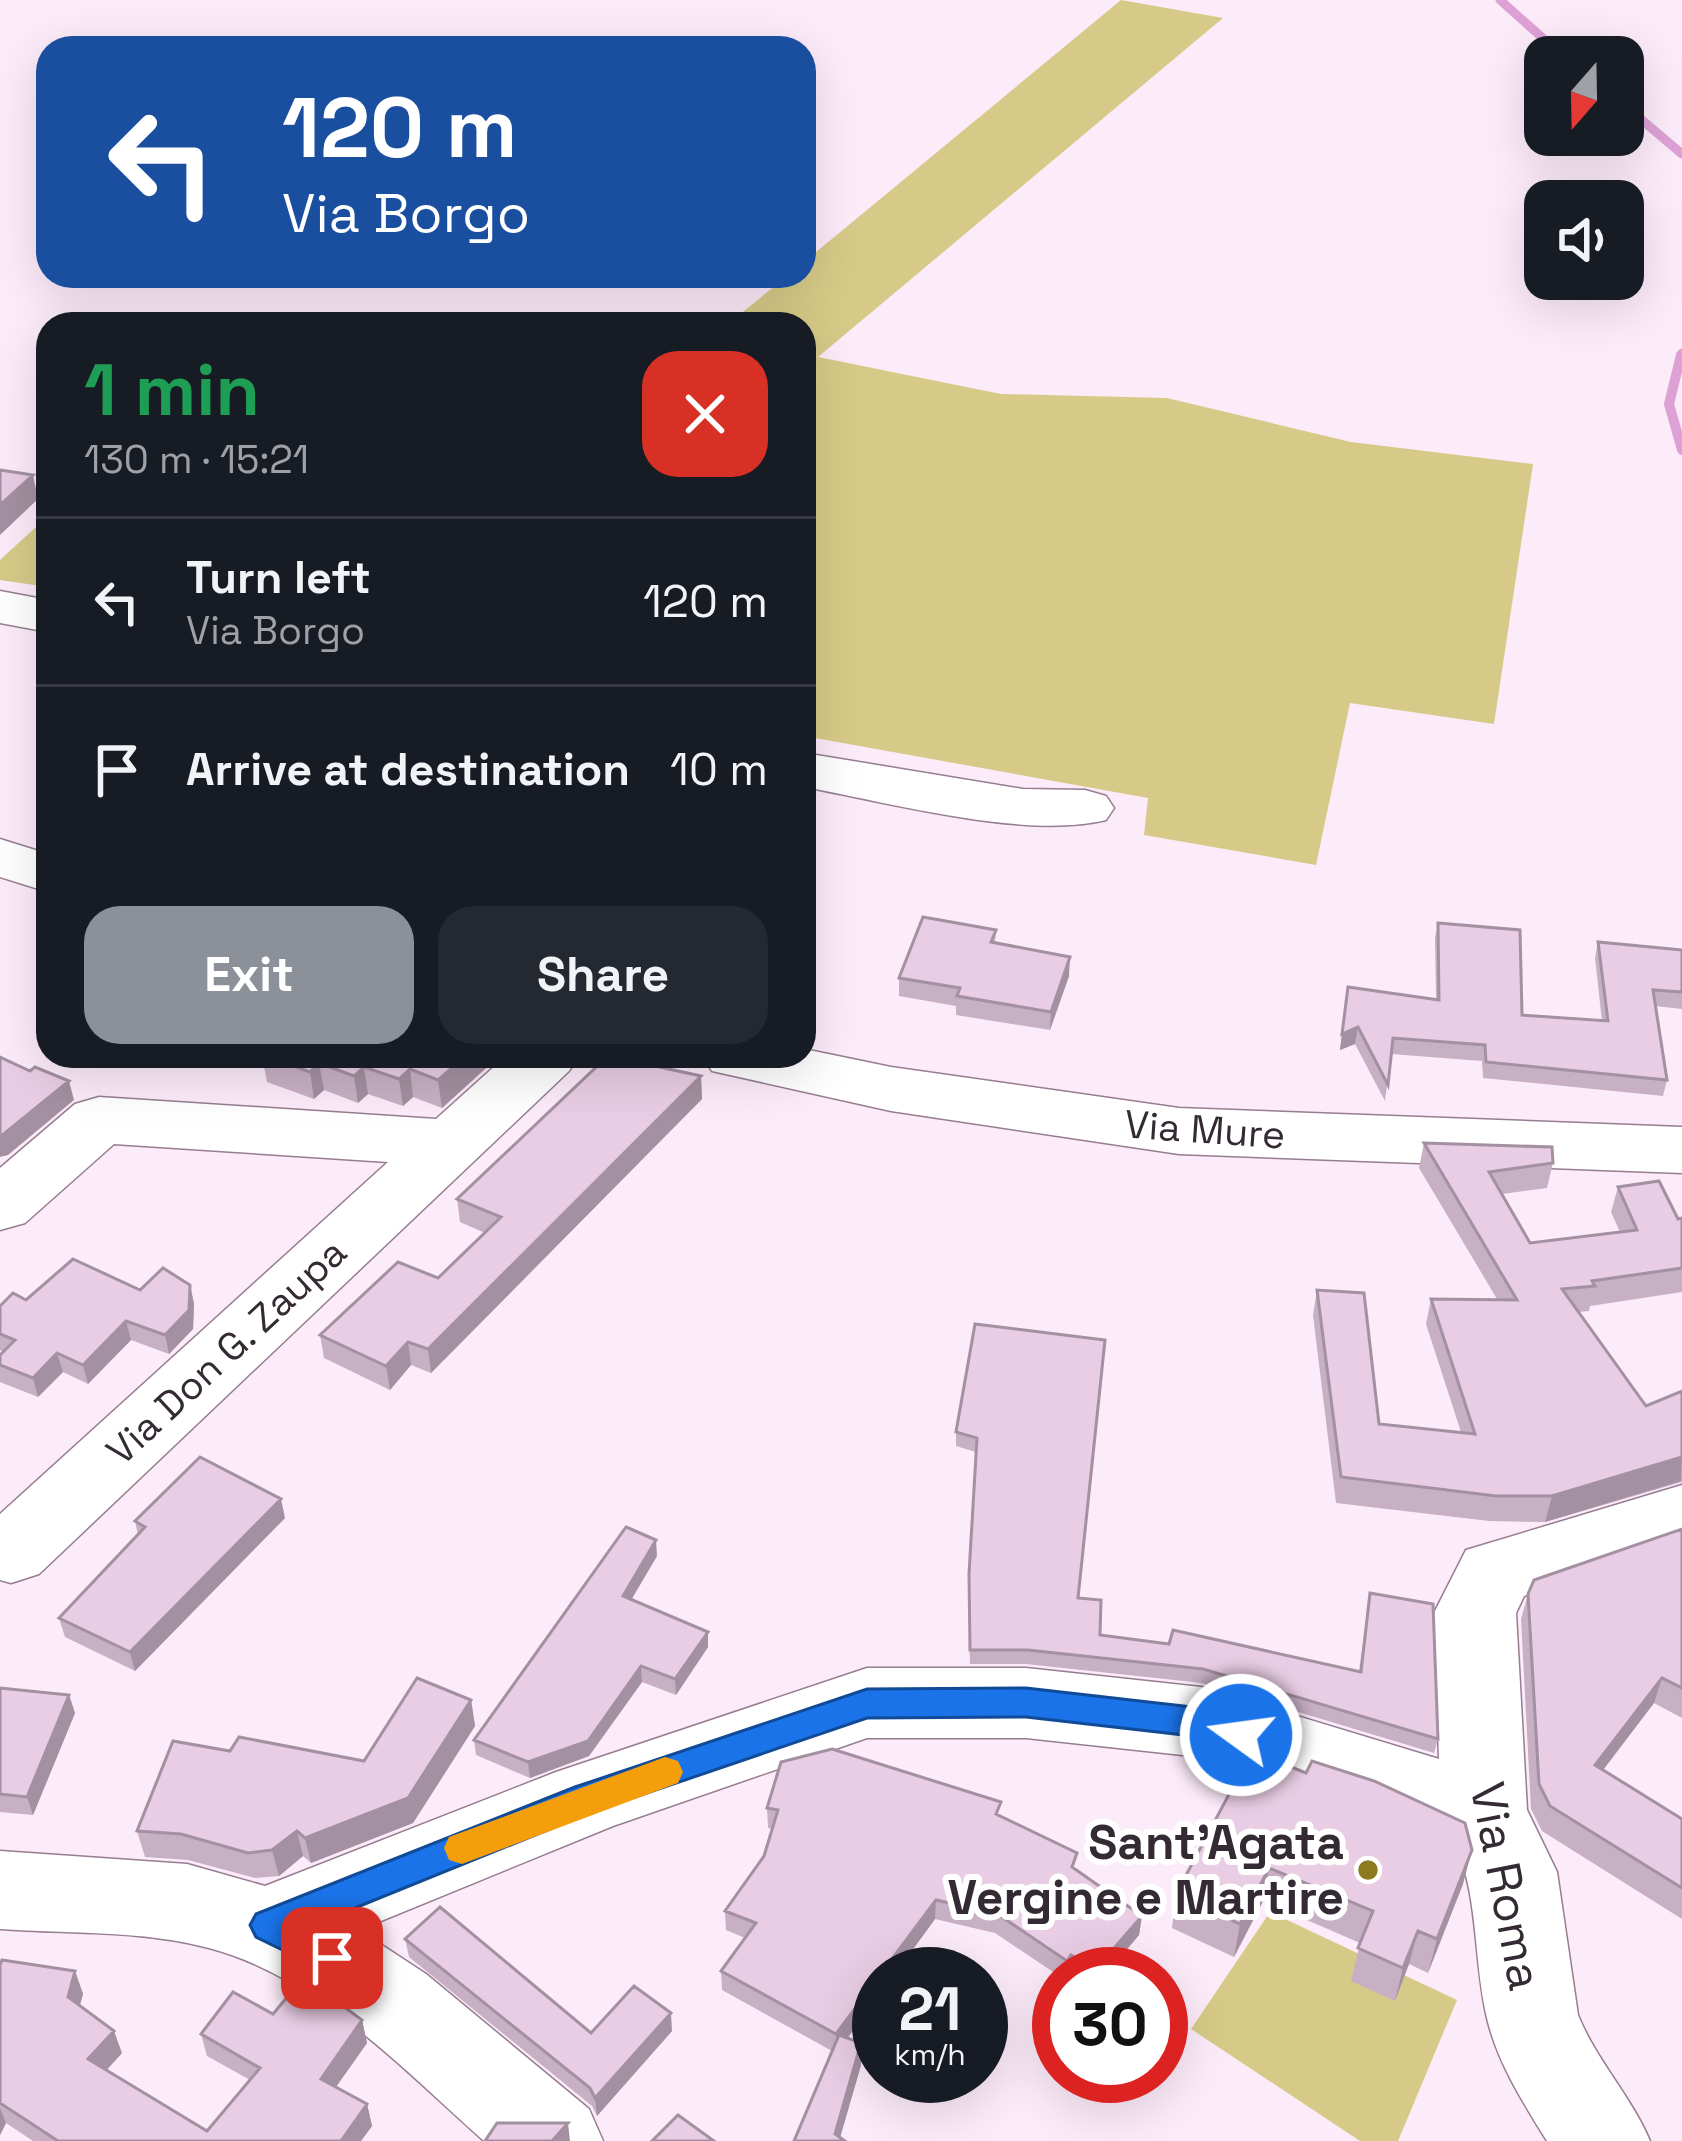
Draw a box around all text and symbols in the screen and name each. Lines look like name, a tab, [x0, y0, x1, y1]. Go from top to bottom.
north arrow	[1524, 36, 1644, 156]
map controls	[1524, 36, 1644, 300]
text: 120 m	[282, 74, 517, 182]
icon: left	[84, 84, 240, 240]
text: Via Borgo	[282, 179, 530, 248]
button: sound	[1524, 180, 1644, 300]
text: 1 min	[84, 344, 260, 436]
button: close	[642, 351, 768, 477]
text: 130 m · 15:21	[84, 435, 309, 484]
text: Turn left	[186, 549, 371, 606]
icon: left	[84, 569, 150, 635]
text: 120 m	[643, 573, 768, 630]
text: Via Borgo	[186, 606, 365, 655]
icon: arrive	[84, 737, 150, 803]
text: Arrive at destination	[186, 741, 630, 798]
text: 10 m	[670, 741, 768, 798]
button: Exit	[84, 906, 414, 1044]
button: Share	[438, 906, 768, 1044]
street label: Via Mure	[1123, 1099, 1287, 1160]
street label: Via Don G. Zaupa	[96, 1228, 356, 1475]
position arrow	[1178, 1672, 1304, 1798]
street label: Via Roma	[1457, 1777, 1557, 1995]
place label: Sant'Agata Vergine e Martire	[948, 1812, 1344, 1928]
marker: Sant'Agata Vergine e Martire	[1355, 1857, 1381, 1883]
pin	[281, 1907, 383, 2009]
icon: arrive	[299, 1925, 365, 1991]
speed limit sign: 30	[1032, 1947, 1188, 2103]
text: 21	[899, 1971, 961, 2048]
text: km/h	[894, 2035, 966, 2074]

